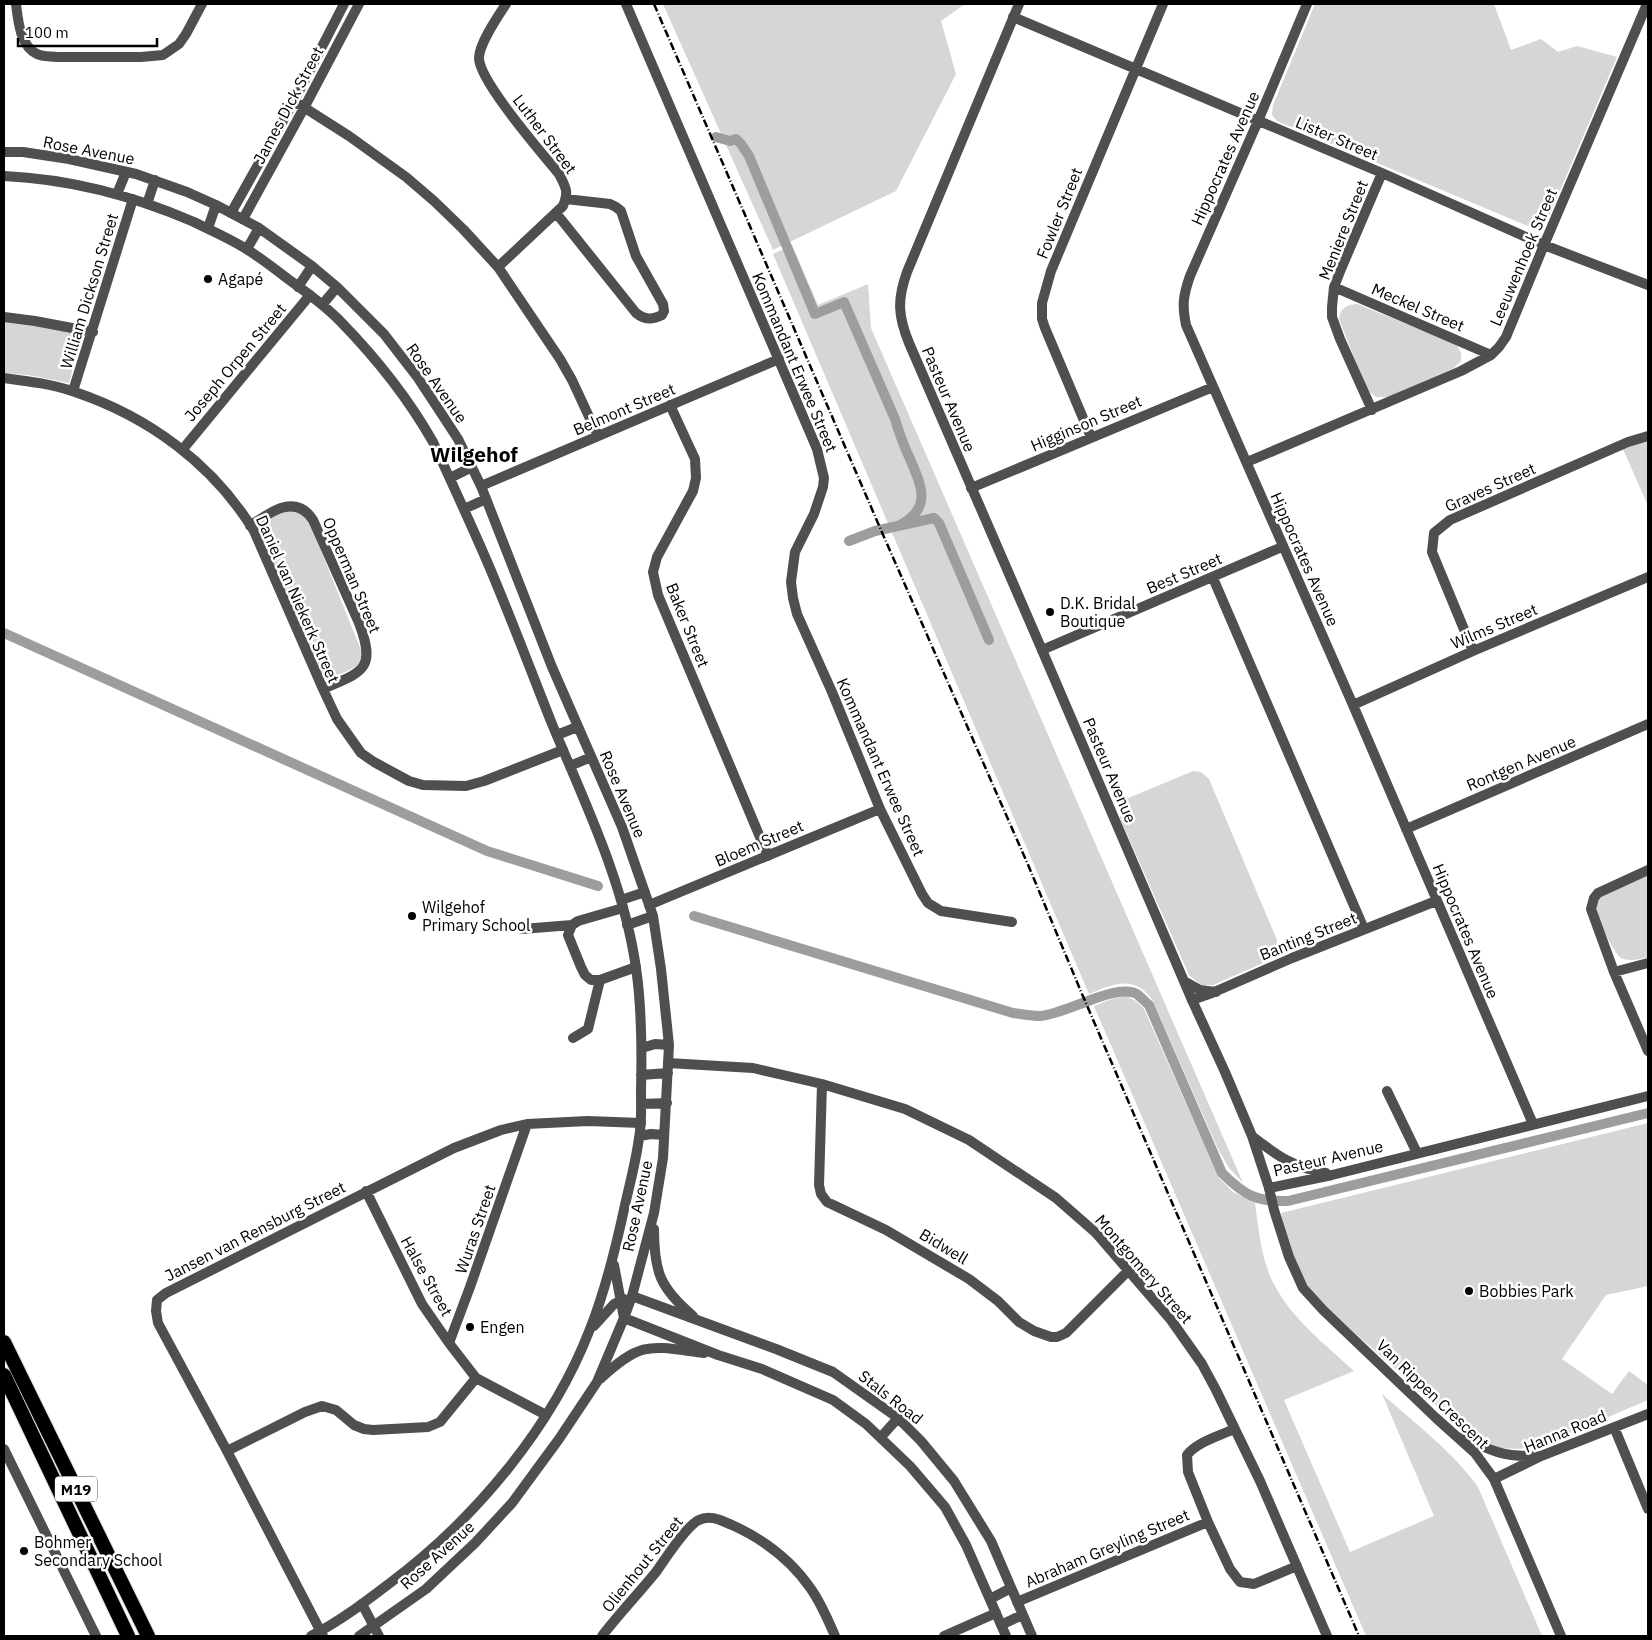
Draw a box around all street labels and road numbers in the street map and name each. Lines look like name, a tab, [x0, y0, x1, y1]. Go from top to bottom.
street label: James Dick Street	[249, 43, 327, 167]
street label: Hippocrates Avenue	[1186, 88, 1264, 228]
street label: Luther Street	[509, 90, 581, 178]
street label: Lister Street	[1293, 112, 1381, 164]
street label: Rose Avenue	[42, 131, 137, 169]
street label: Fowler Street	[1032, 165, 1086, 261]
street label: Meniere Street	[1314, 177, 1372, 283]
street label: Leeuwenhoek Street	[1485, 185, 1561, 329]
street label: William Dickson Street	[56, 211, 122, 371]
street label: Kommandant Erwee Street	[748, 269, 842, 455]
street label: Meckel Street	[1369, 278, 1467, 336]
street label: Joseph Orpen Street	[180, 299, 290, 425]
street label: Rose Avenue	[402, 339, 472, 427]
street label: Pasteur Avenue	[918, 343, 980, 455]
street label: Belmont Street	[570, 379, 678, 439]
street label: Higginson Street	[1027, 391, 1145, 455]
street label: Graves Street	[1441, 458, 1539, 516]
street label: Hippocrates Avenue	[1266, 489, 1344, 629]
street label: Daniel van Niekerk Street	[252, 512, 344, 686]
street label: Opperman Street	[319, 514, 385, 636]
street label: Best Street	[1143, 548, 1225, 598]
street label: Baker Street	[662, 580, 714, 670]
street label: Wilms Street	[1448, 599, 1540, 653]
street label: Kommandant Erwee Street	[833, 675, 929, 859]
street label: Pasteur Avenue	[1079, 714, 1141, 826]
street label: Rontgen Avenue	[1463, 731, 1579, 795]
street label: Rose Avenue	[596, 747, 650, 841]
street label: Bloem Street	[712, 815, 806, 871]
street label: Hippocrates Avenue	[1429, 861, 1504, 1002]
street label: Banting Street	[1257, 907, 1359, 965]
street label: Pasteur Avenue	[1271, 1136, 1385, 1180]
street label: Rose Avenue	[618, 1158, 656, 1253]
street label: Jansen van Rensburg Street	[161, 1177, 349, 1285]
street label: Wuras Street	[450, 1182, 500, 1276]
street label: Montgomery Street	[1091, 1210, 1197, 1328]
street label: Bidwell	[916, 1224, 972, 1268]
street label: Halse Street	[397, 1232, 457, 1320]
street label: Van Rippen Crescent	[1373, 1335, 1493, 1453]
street label: Stals Road	[855, 1366, 927, 1428]
street label: Hanna Road	[1521, 1405, 1609, 1457]
road number: M19	[55, 1476, 97, 1502]
street label: Abraham Greyling Street	[1022, 1504, 1192, 1592]
street label: Olienhout Street	[597, 1512, 687, 1616]
street label: Rose Avenue	[396, 1516, 478, 1593]

